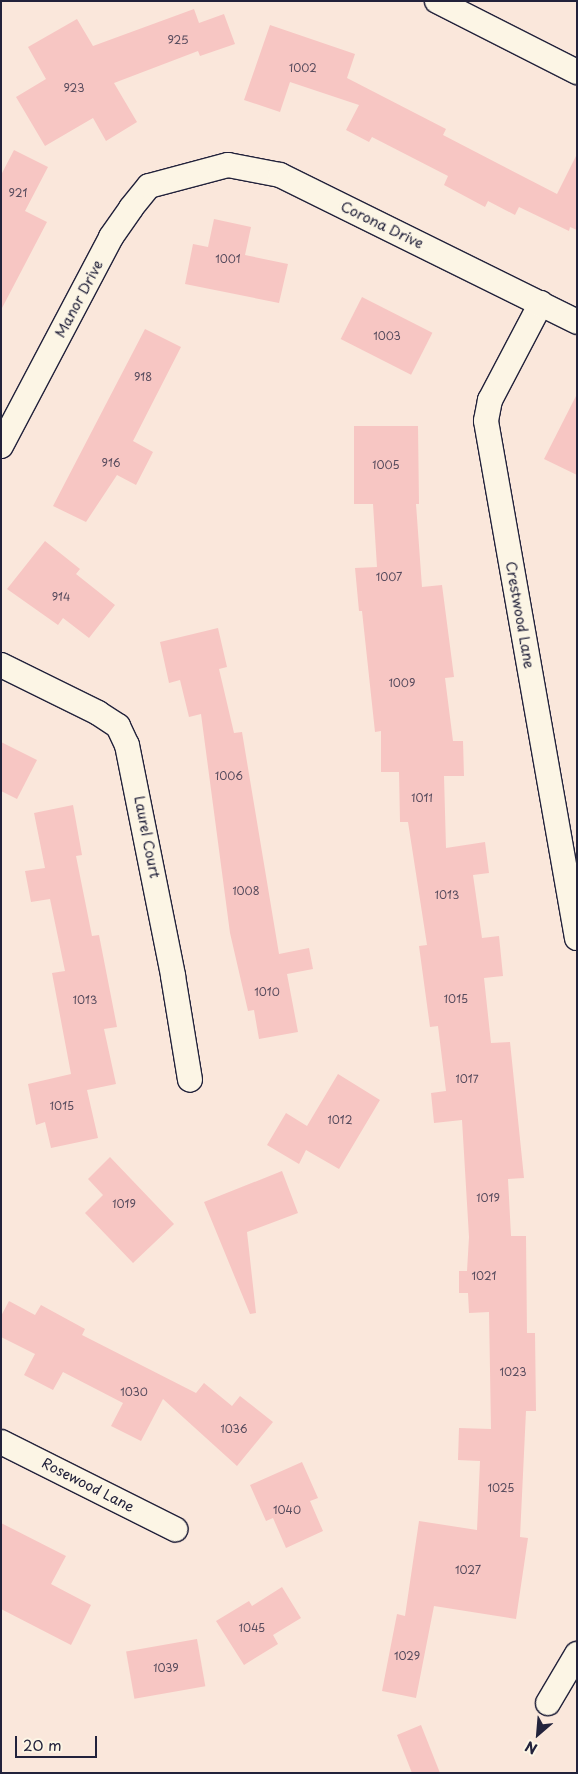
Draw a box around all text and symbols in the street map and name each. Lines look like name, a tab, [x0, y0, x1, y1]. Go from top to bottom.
house number: 925	[167, 33, 189, 47]
house number: 1002	[289, 61, 317, 75]
house number: 923	[63, 81, 85, 95]
house number: 921	[9, 186, 27, 200]
street label: Corona Drive	[338, 198, 426, 252]
house number: 1001	[215, 252, 241, 266]
street label: Manor Drive	[52, 257, 106, 341]
house number: 1003	[373, 329, 401, 343]
house number: 918	[134, 370, 152, 384]
house number: 916	[101, 456, 121, 470]
house number: 1005	[372, 458, 400, 472]
street label: Crestwood Lane	[502, 560, 538, 670]
house number: 1007	[376, 570, 402, 584]
house number: 914	[52, 590, 70, 604]
house number: 1009	[389, 676, 415, 690]
house number: 1006	[215, 769, 243, 783]
house number: 1011	[411, 791, 433, 805]
street label: Laurel Court	[131, 794, 163, 880]
house number: 1008	[232, 884, 260, 898]
house number: 1013	[435, 888, 459, 902]
house number: 1010	[254, 985, 280, 999]
house number: 1015	[444, 992, 468, 1006]
house number: 1013	[73, 993, 97, 1007]
house number: 1017	[455, 1072, 479, 1086]
house number: 1015	[50, 1099, 74, 1113]
house number: 1012	[327, 1113, 353, 1127]
house number: 1019	[476, 1191, 500, 1205]
house number: 1019	[112, 1197, 136, 1211]
house number: 1021	[472, 1269, 496, 1283]
house number: 1023	[499, 1365, 527, 1379]
house number: 1030	[120, 1385, 148, 1399]
house number: 1036	[220, 1422, 248, 1436]
street label: Rosewood Lane	[39, 1454, 137, 1516]
house number: 1025	[488, 1481, 514, 1495]
house number: 1040	[273, 1503, 301, 1517]
house number: 1027	[455, 1563, 481, 1577]
house number: 1045	[239, 1621, 265, 1635]
house number: 1029	[394, 1649, 420, 1663]
house number: 1039	[153, 1661, 179, 1675]
north arrow	[513, 1709, 563, 1759]
scale bar	[18, 1726, 100, 1758]
text: 20 m	[23, 1733, 62, 1756]
text: N	[521, 1736, 541, 1760]

